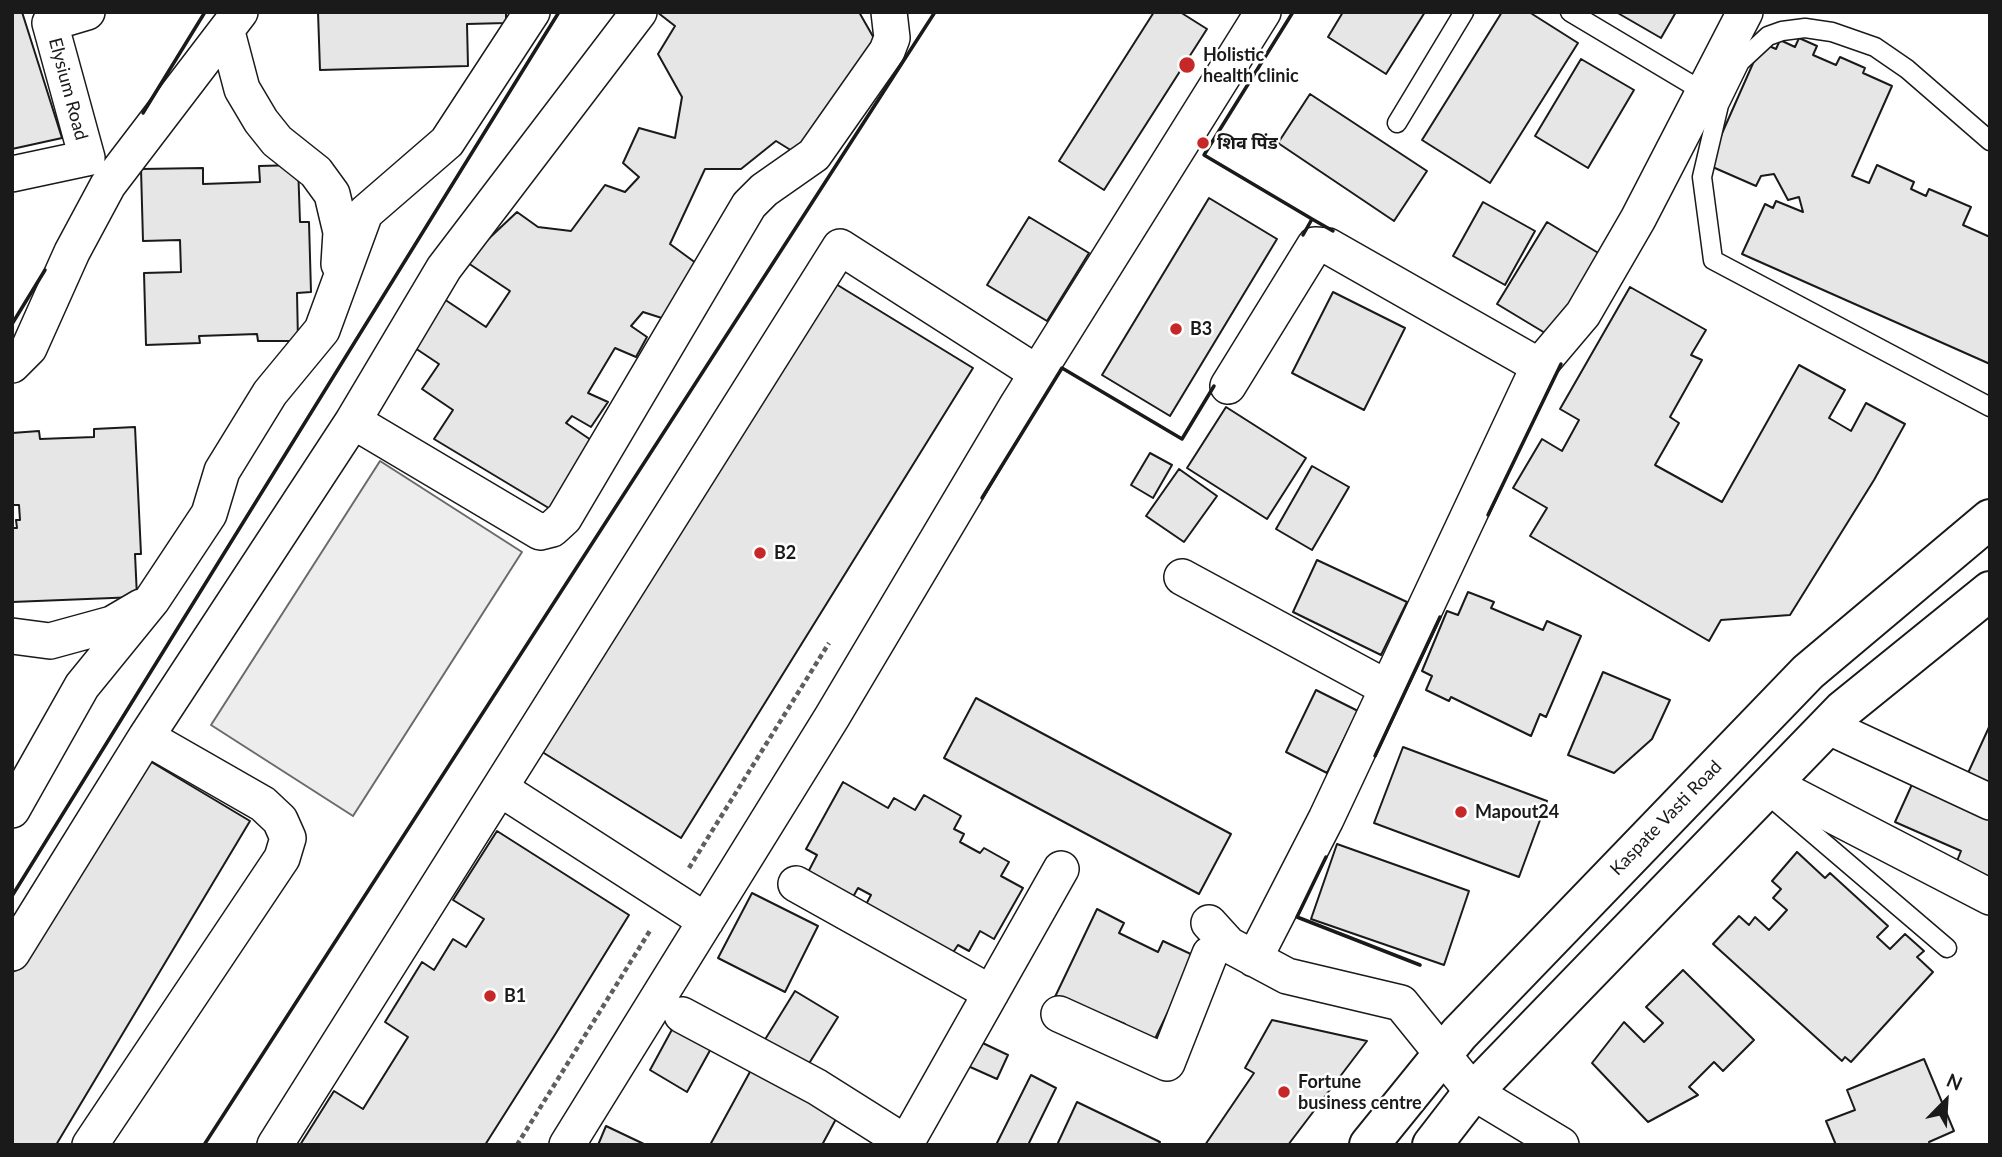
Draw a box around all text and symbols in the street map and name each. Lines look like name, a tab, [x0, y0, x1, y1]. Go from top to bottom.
street label: Elysium Road	[44, 35, 92, 143]
place label: Holistic health clinic	[1203, 44, 1299, 86]
marker: Holistic health clinic	[1177, 55, 1197, 75]
place label: शिव पिंड	[1217, 132, 1278, 154]
marker: शिव पिंड	[1195, 135, 1211, 151]
place label: B3	[1190, 318, 1212, 340]
marker: B3	[1168, 321, 1184, 337]
place label: B2	[774, 542, 796, 564]
marker: B2	[752, 545, 768, 561]
street label: Kaspate Vasti Road	[1606, 756, 1726, 880]
place label: Mapout24	[1475, 801, 1559, 823]
marker: Mapout24	[1453, 804, 1469, 820]
place label: B1	[504, 985, 526, 1007]
marker: B1	[482, 988, 498, 1004]
north arrow	[1911, 1066, 1981, 1136]
text: N	[1943, 1068, 1966, 1095]
place label: Fortune business centre	[1298, 1071, 1422, 1114]
marker: Fortune business centre	[1276, 1084, 1292, 1100]

